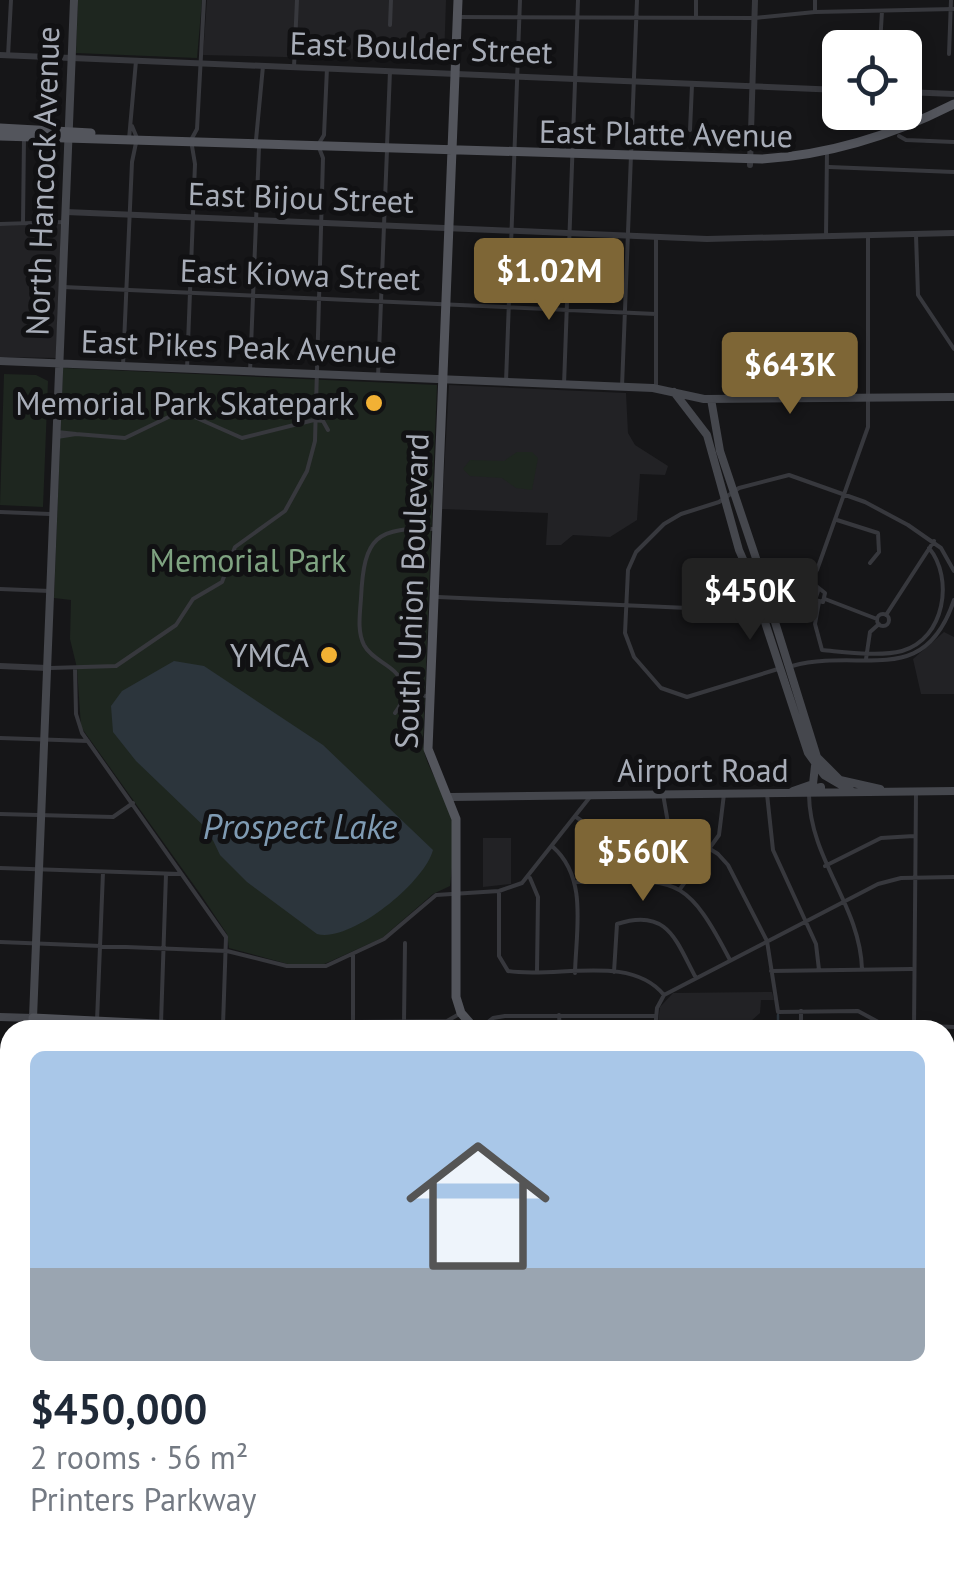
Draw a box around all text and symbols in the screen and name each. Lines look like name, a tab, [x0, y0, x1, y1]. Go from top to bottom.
street label: East Boulder Street	[289, 21, 553, 73]
street label: North Hancock Avenue	[16, 26, 68, 336]
map controls	[822, 30, 922, 130]
button: locate	[822, 30, 922, 130]
street label: East Platte Avenue	[539, 110, 793, 156]
street label: East Bijou Street	[187, 172, 415, 222]
pin: $1.02M	[468, 238, 630, 323]
street label: East Kiowa Street	[179, 249, 421, 299]
text: $1.02M	[496, 249, 602, 291]
street label: East Pikes Peak Avenue	[80, 319, 398, 373]
pin: $643K	[720, 332, 860, 417]
text: $643K	[744, 343, 836, 385]
place label: Memorial Park Skatepark	[15, 382, 355, 424]
marker: Memorial Park Skatepark	[363, 392, 385, 414]
street label: South Union Boulevard	[385, 432, 437, 750]
park label: Memorial Park	[150, 539, 347, 581]
pin: $450K	[680, 558, 820, 643]
text: $450K	[704, 569, 796, 611]
place label: YMCA	[230, 634, 309, 676]
marker: YMCA	[318, 644, 340, 666]
street label: Airport Road	[617, 749, 789, 791]
water label: Prospect Lake	[203, 803, 397, 849]
pin: $560K	[573, 819, 713, 904]
text: $560K	[597, 830, 689, 872]
icon: home	[388, 1116, 568, 1296]
text: $450,000	[30, 1381, 207, 1436]
text: 2 rooms · 56 m²	[30, 1436, 248, 1478]
text: Printers Parkway	[30, 1478, 257, 1520]

